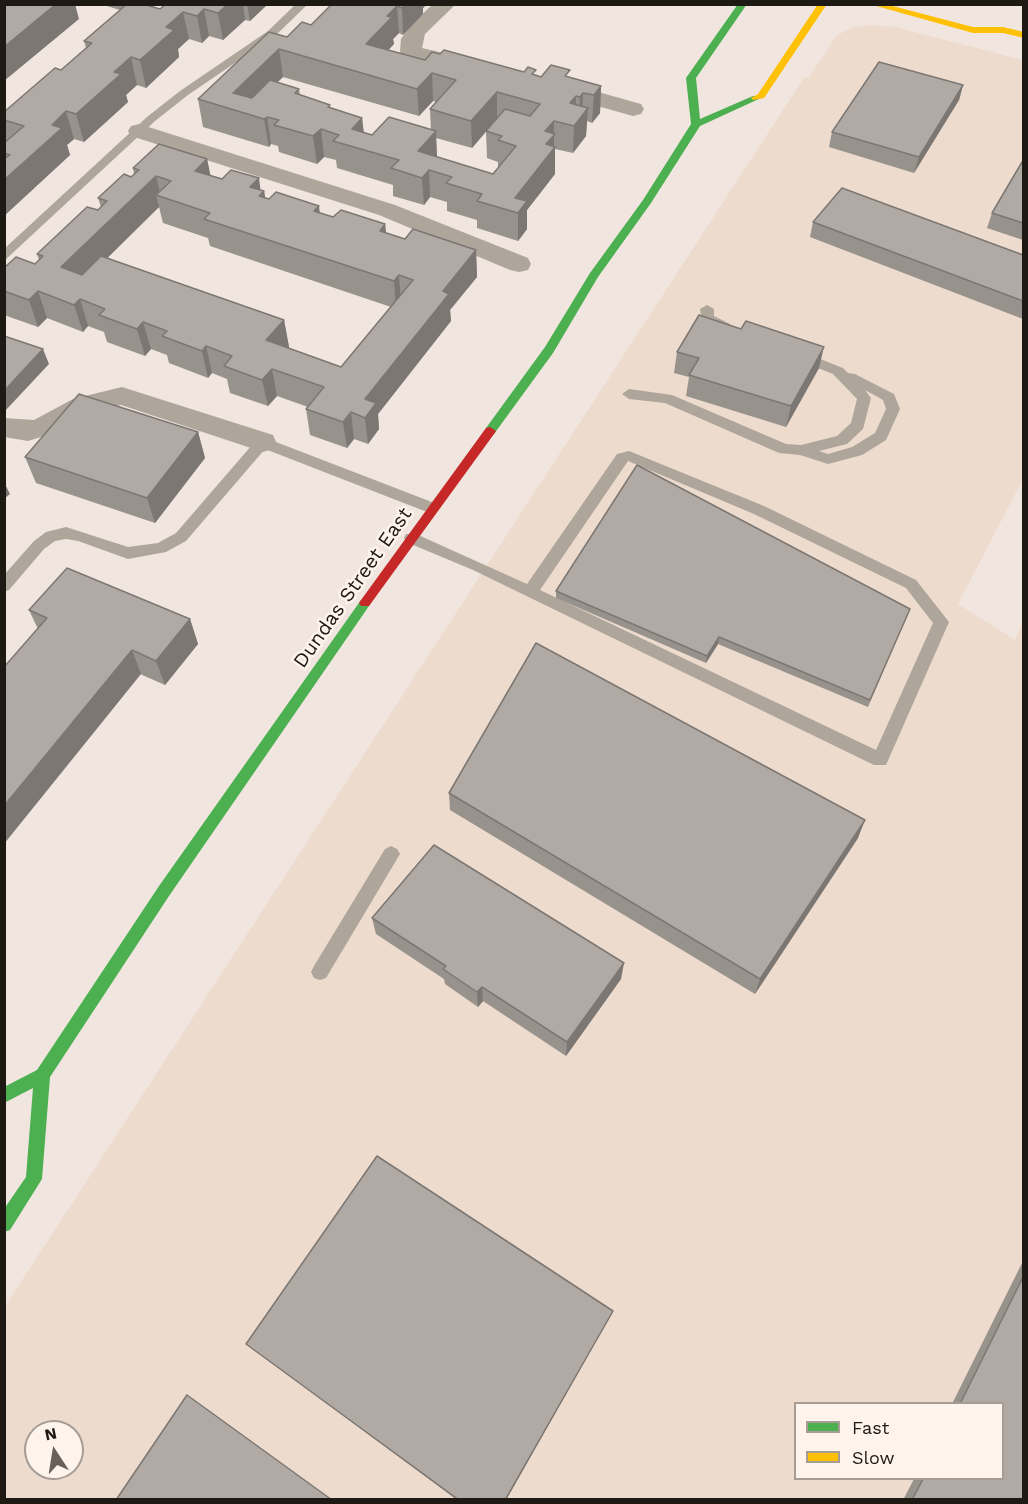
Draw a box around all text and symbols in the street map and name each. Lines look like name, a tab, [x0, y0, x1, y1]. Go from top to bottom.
street label: Dundas Street East	[289, 503, 417, 673]
legend	[794, 1402, 1004, 1480]
text: Fast	[852, 1417, 889, 1438]
north arrow	[24, 1420, 84, 1480]
text: N	[43, 1423, 58, 1444]
text: Slow	[852, 1447, 895, 1468]

